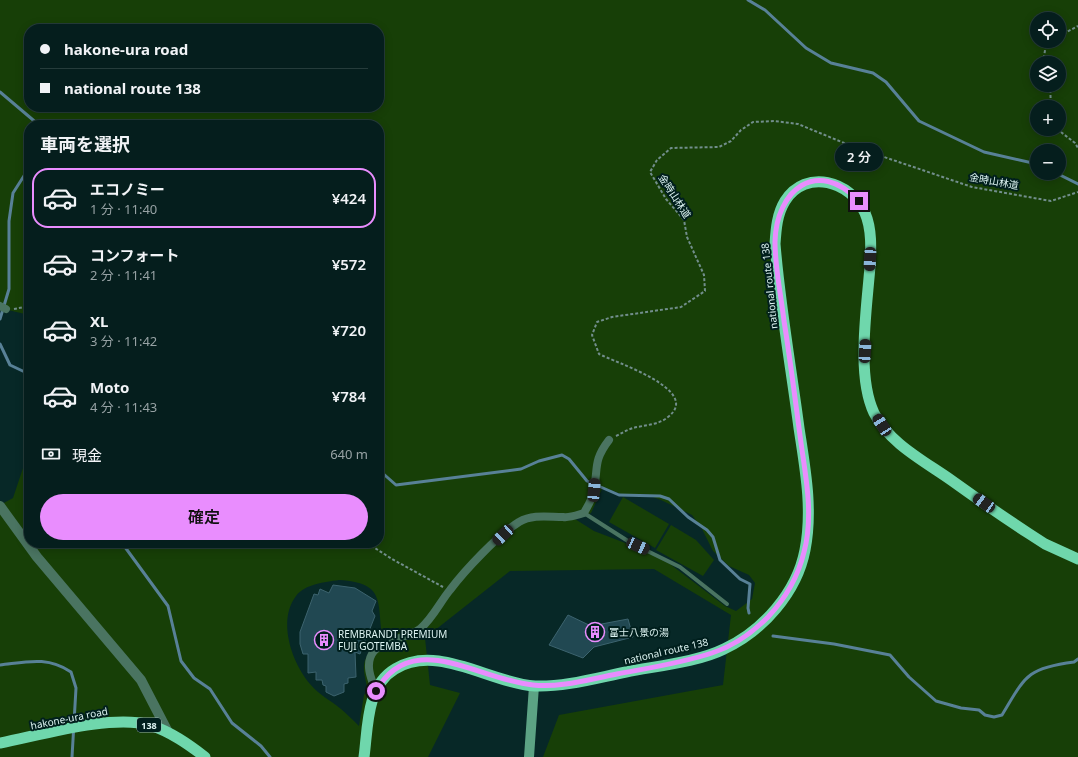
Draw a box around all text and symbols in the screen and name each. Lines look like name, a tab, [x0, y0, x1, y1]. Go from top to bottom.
map controls	[1030, 12, 1066, 180]
button: locate	[1030, 12, 1066, 48]
text: hakone-ura road	[64, 39, 188, 59]
button: layers	[1030, 56, 1066, 92]
text: national route 138	[64, 78, 201, 98]
button: +	[1030, 100, 1066, 136]
text: 車両を選択	[40, 132, 130, 156]
callout: 2 分	[835, 143, 883, 171]
button: −	[1030, 144, 1066, 180]
text: 2 分	[847, 148, 871, 166]
street label: 金時山林道	[968, 170, 1020, 192]
street label: 金時山林道	[656, 171, 694, 221]
text: エコノミー	[90, 179, 165, 199]
icon: car	[42, 180, 78, 216]
text: ¥424	[332, 188, 366, 208]
route end	[850, 192, 868, 210]
text: 1 分 · 11:40	[90, 200, 157, 218]
street label: national route 138	[758, 242, 780, 330]
text: コンフォート	[90, 245, 180, 265]
icon: car	[42, 246, 78, 282]
car	[863, 247, 877, 271]
text: ¥572	[332, 254, 366, 274]
text: 2 分 · 11:41	[90, 266, 157, 284]
text: XL	[90, 311, 108, 331]
icon: car	[42, 312, 78, 348]
text: ¥720	[332, 320, 366, 340]
text: 3 分 · 11:42	[90, 332, 157, 350]
car	[858, 339, 872, 363]
text: Moto	[90, 377, 129, 397]
icon: car	[42, 378, 78, 414]
text: ¥784	[332, 386, 366, 406]
text: 4 分 · 11:43	[90, 398, 157, 416]
car	[870, 412, 894, 438]
icon: cash	[40, 443, 62, 465]
text: 現金	[72, 445, 102, 465]
text: 640 m	[330, 445, 368, 463]
car	[587, 478, 601, 502]
car	[971, 491, 997, 515]
button: 確定	[40, 494, 368, 540]
car	[490, 522, 516, 548]
car	[625, 536, 651, 556]
building icon: 富士八景の湯	[584, 621, 606, 643]
place label: 富士八景の湯	[609, 625, 669, 639]
place label: REMBRANDT PREMIUM FUJI GOTEMBA	[338, 627, 447, 653]
building icon: REMBRANDT PREMIUM FUJI GOTEMBA	[313, 629, 335, 651]
street label: national route 138	[622, 634, 710, 668]
route start	[367, 682, 385, 700]
street label: hakone-ura road	[29, 704, 109, 732]
road number: 138	[137, 718, 161, 732]

